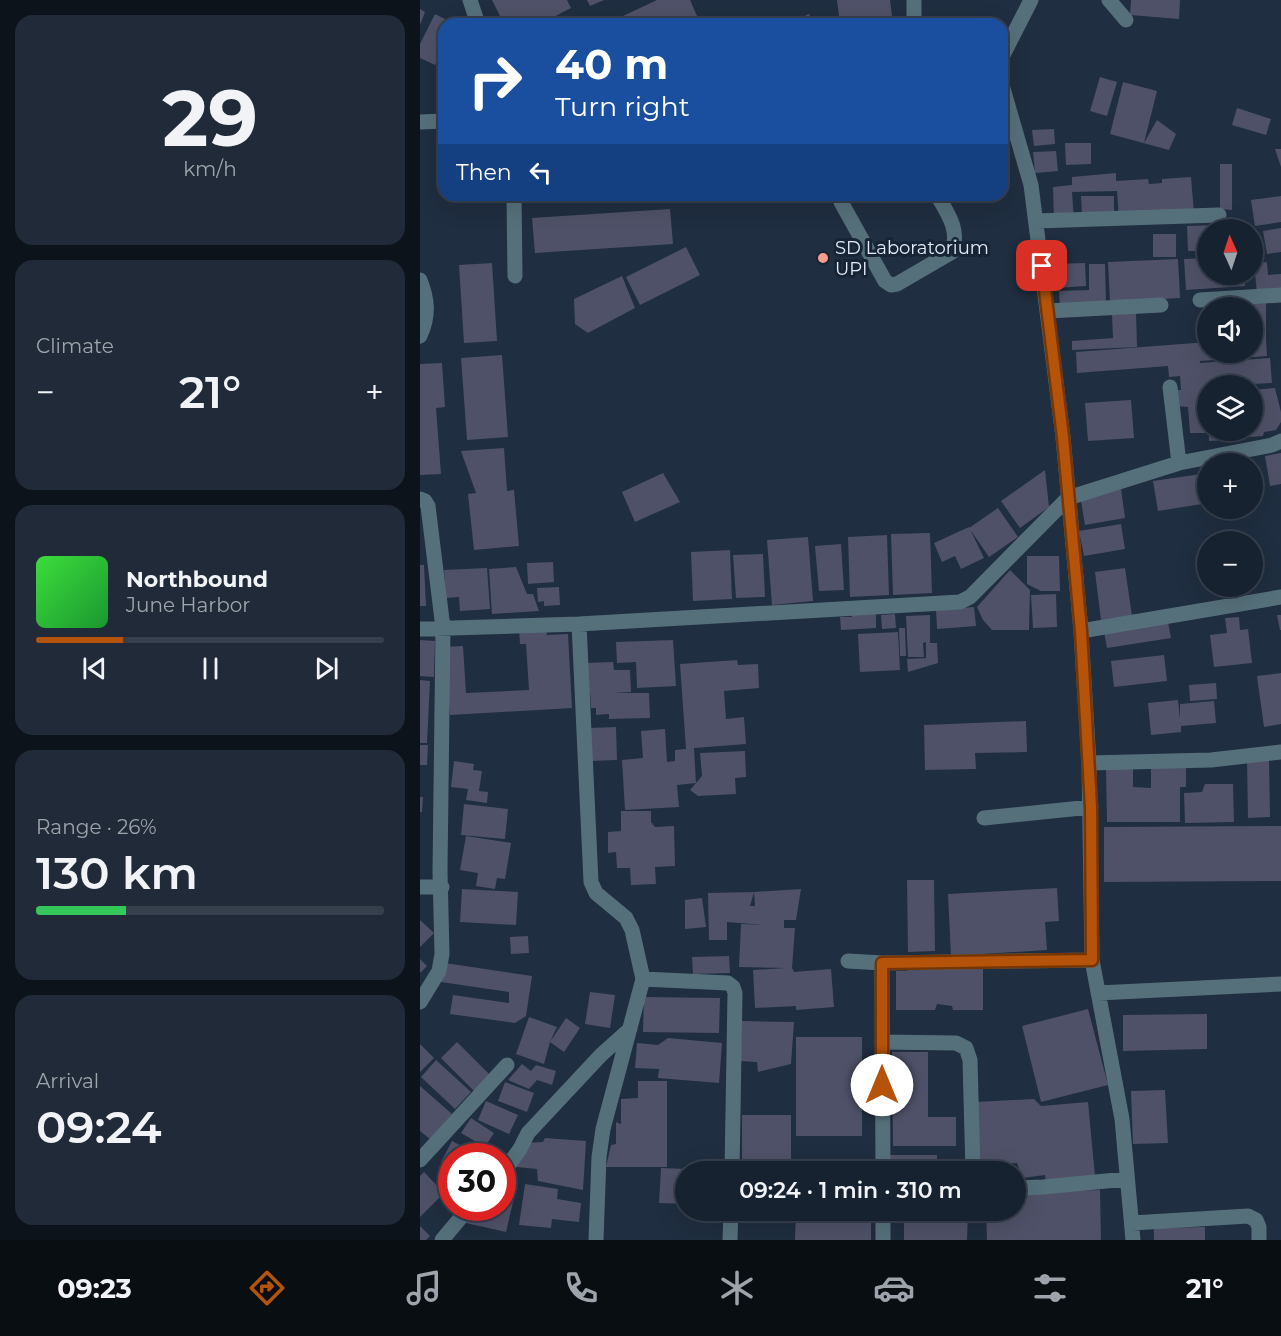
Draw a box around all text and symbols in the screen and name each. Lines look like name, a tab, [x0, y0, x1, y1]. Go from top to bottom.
text: 40 m	[555, 38, 668, 90]
icon: right	[456, 42, 534, 120]
text: 29	[162, 70, 258, 166]
text: Turn right	[555, 90, 690, 123]
icon: left	[524, 156, 557, 189]
text: km/h	[183, 157, 237, 181]
text: Then	[456, 159, 512, 186]
north arrow	[1197, 219, 1263, 285]
map controls	[1197, 219, 1263, 597]
place label: SD Laboratorium UPI	[835, 237, 989, 280]
pin	[1016, 240, 1067, 291]
icon: arrive	[1025, 249, 1058, 282]
marker: SD Laboratorium UPI	[816, 251, 830, 265]
button: sound	[1197, 297, 1263, 363]
text: Climate	[36, 334, 114, 358]
text: 21°	[179, 364, 241, 419]
text: −	[36, 372, 55, 412]
text: +	[365, 372, 384, 412]
button: layers	[1197, 375, 1263, 441]
button: +	[1197, 453, 1263, 519]
button: −	[1197, 531, 1263, 597]
text: Northbound	[126, 566, 268, 593]
text: June Harbor	[126, 593, 250, 617]
icon: previous	[78, 652, 111, 685]
icon: pause	[194, 652, 227, 685]
icon: next	[310, 652, 343, 685]
text: Range · 26%	[36, 815, 157, 839]
text: 130 km	[36, 845, 198, 900]
position arrow	[850, 1053, 914, 1117]
text: Arrival	[36, 1069, 99, 1093]
text: 09:24	[36, 1099, 162, 1154]
speed limit sign: 30	[438, 1143, 516, 1221]
text: 09:24 · 1 min · 310 m	[739, 1177, 962, 1204]
icon: directions	[246, 1267, 288, 1309]
icon: music	[403, 1267, 445, 1309]
icon: phone	[560, 1267, 602, 1309]
icon: climate	[716, 1267, 758, 1309]
icon: car	[873, 1267, 915, 1309]
icon: filters	[1029, 1267, 1071, 1309]
text: 09:23	[57, 1272, 132, 1305]
text: 21°	[1186, 1272, 1224, 1305]

